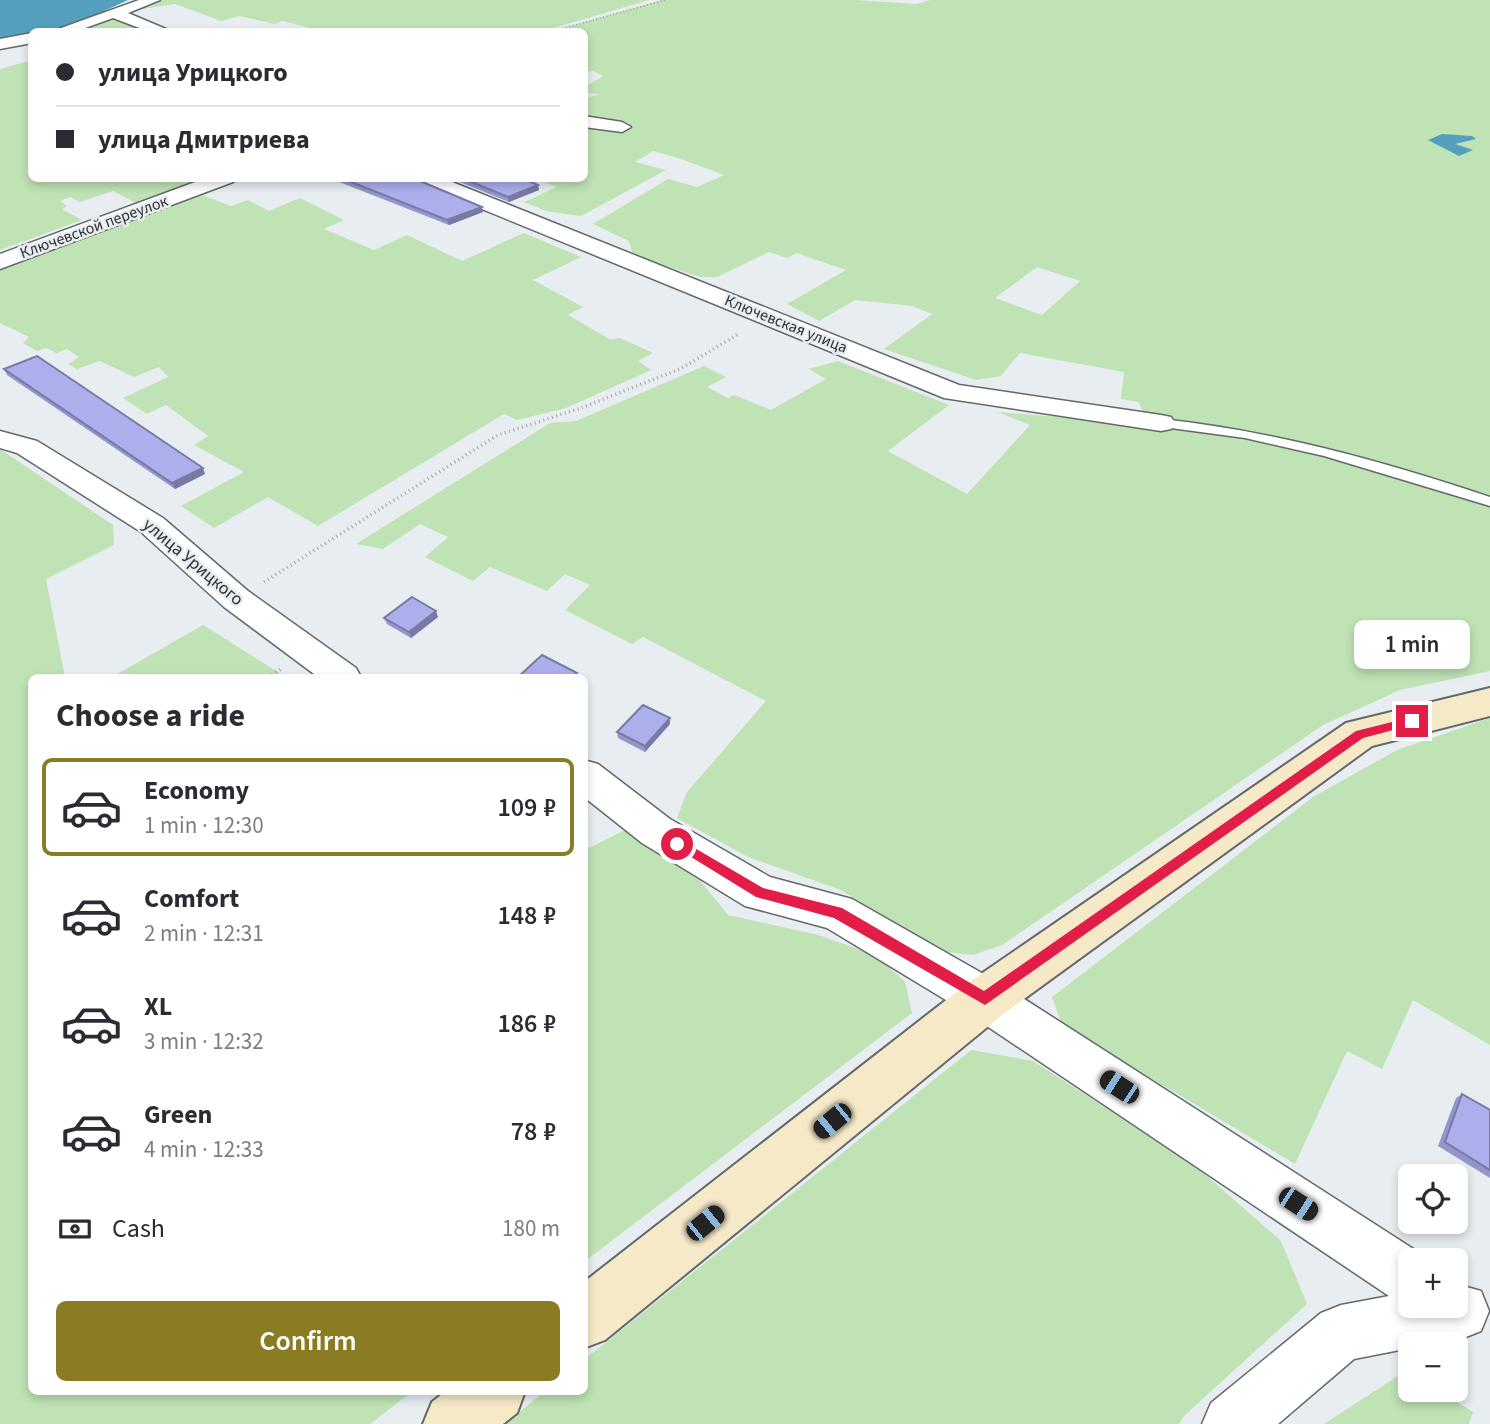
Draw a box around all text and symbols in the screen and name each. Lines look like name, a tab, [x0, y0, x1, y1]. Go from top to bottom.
text: улица Урицкого	[98, 54, 288, 91]
text: улица Дмитриева	[98, 121, 310, 158]
street label: Ключевской переулок	[17, 190, 171, 264]
street label: Ключевская улица	[721, 289, 851, 359]
street label: улица Урицкого	[137, 512, 249, 612]
callout: 1 min	[1354, 620, 1470, 668]
text: 1 min	[1385, 628, 1439, 661]
text: Choose a ride	[56, 693, 245, 739]
route end	[1396, 705, 1428, 737]
text: Economy	[144, 772, 249, 809]
icon: car	[60, 776, 123, 839]
text: 109 ₽	[497, 789, 556, 826]
text: 1 min · 12:30	[144, 809, 264, 842]
route start	[661, 828, 693, 860]
text: Comfort	[144, 880, 239, 917]
icon: car	[60, 884, 123, 947]
text: 148 ₽	[497, 897, 556, 934]
text: 2 min · 12:31	[144, 917, 264, 950]
text: XL	[144, 988, 172, 1025]
icon: car	[60, 992, 123, 1055]
text: 186 ₽	[497, 1005, 556, 1042]
text: 3 min · 12:32	[144, 1025, 264, 1058]
car	[1096, 1067, 1143, 1107]
text: Green	[144, 1096, 212, 1133]
icon: car	[60, 1100, 123, 1163]
car	[810, 1100, 855, 1142]
text: 78 ₽	[511, 1113, 556, 1150]
text: 4 min · 12:33	[144, 1133, 264, 1166]
map controls	[1398, 1164, 1468, 1402]
button: locate	[1398, 1164, 1468, 1234]
car	[1275, 1184, 1322, 1224]
car	[683, 1202, 728, 1244]
icon: cash	[56, 1210, 94, 1248]
text: Cash	[112, 1210, 165, 1247]
text: 180 m	[502, 1212, 560, 1245]
button: +	[1398, 1248, 1468, 1318]
button: Confirm	[56, 1301, 560, 1381]
button: −	[1398, 1332, 1468, 1402]

